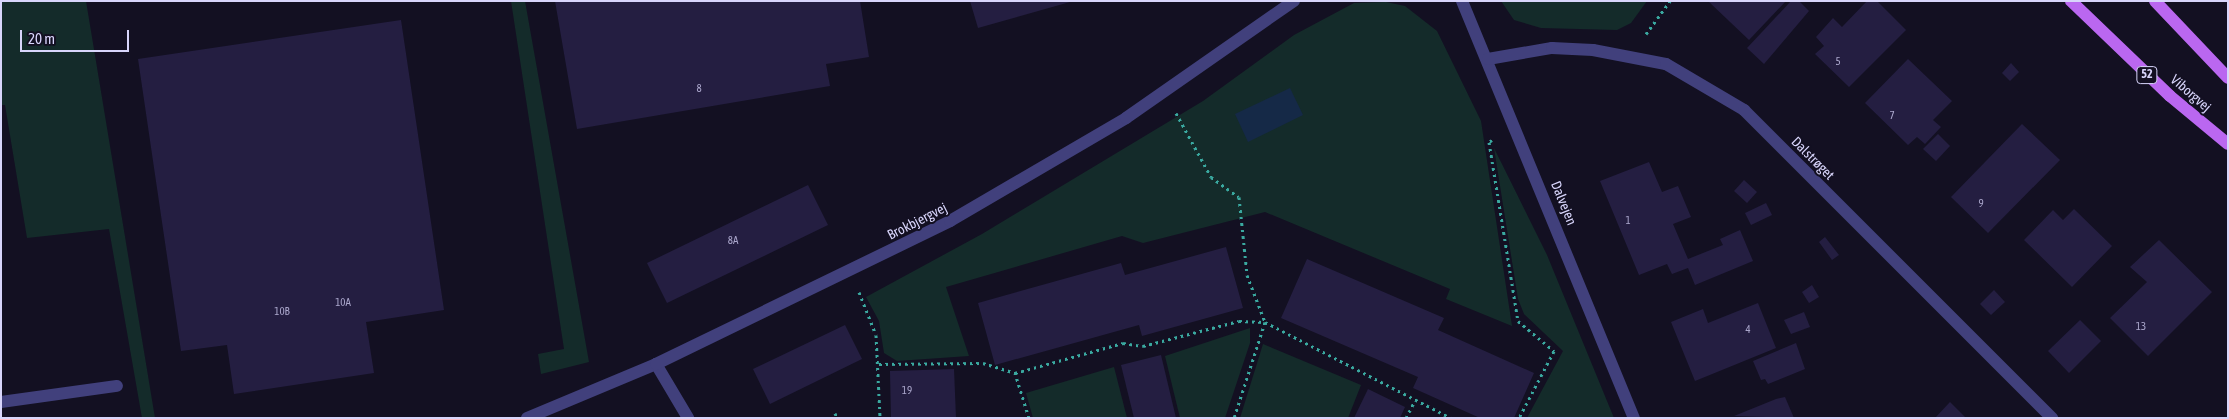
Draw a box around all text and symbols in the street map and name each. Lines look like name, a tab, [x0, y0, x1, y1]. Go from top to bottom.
scale bar	[22, 20, 131, 52]
text: 20 m	[28, 30, 55, 47]
house number: 5	[1835, 54, 1841, 68]
road number: 52	[2136, 66, 2158, 84]
street label: Viborgvej	[2167, 71, 2215, 115]
house number: 8	[696, 81, 702, 95]
house number: 7	[1889, 108, 1895, 122]
street label: Dalstrøget	[1788, 133, 1838, 183]
street label: Dalvejen	[1548, 178, 1580, 228]
house number: 9	[1978, 196, 1984, 210]
street label: Brokbjergvej	[884, 199, 950, 243]
house number: 1	[1625, 213, 1631, 227]
house number: 8A	[728, 233, 738, 247]
house number: 10A	[335, 295, 351, 309]
house number: 10B	[274, 304, 290, 318]
house number: 13	[2136, 319, 2146, 333]
house number: 4	[1745, 322, 1751, 336]
house number: 19	[902, 383, 912, 397]

